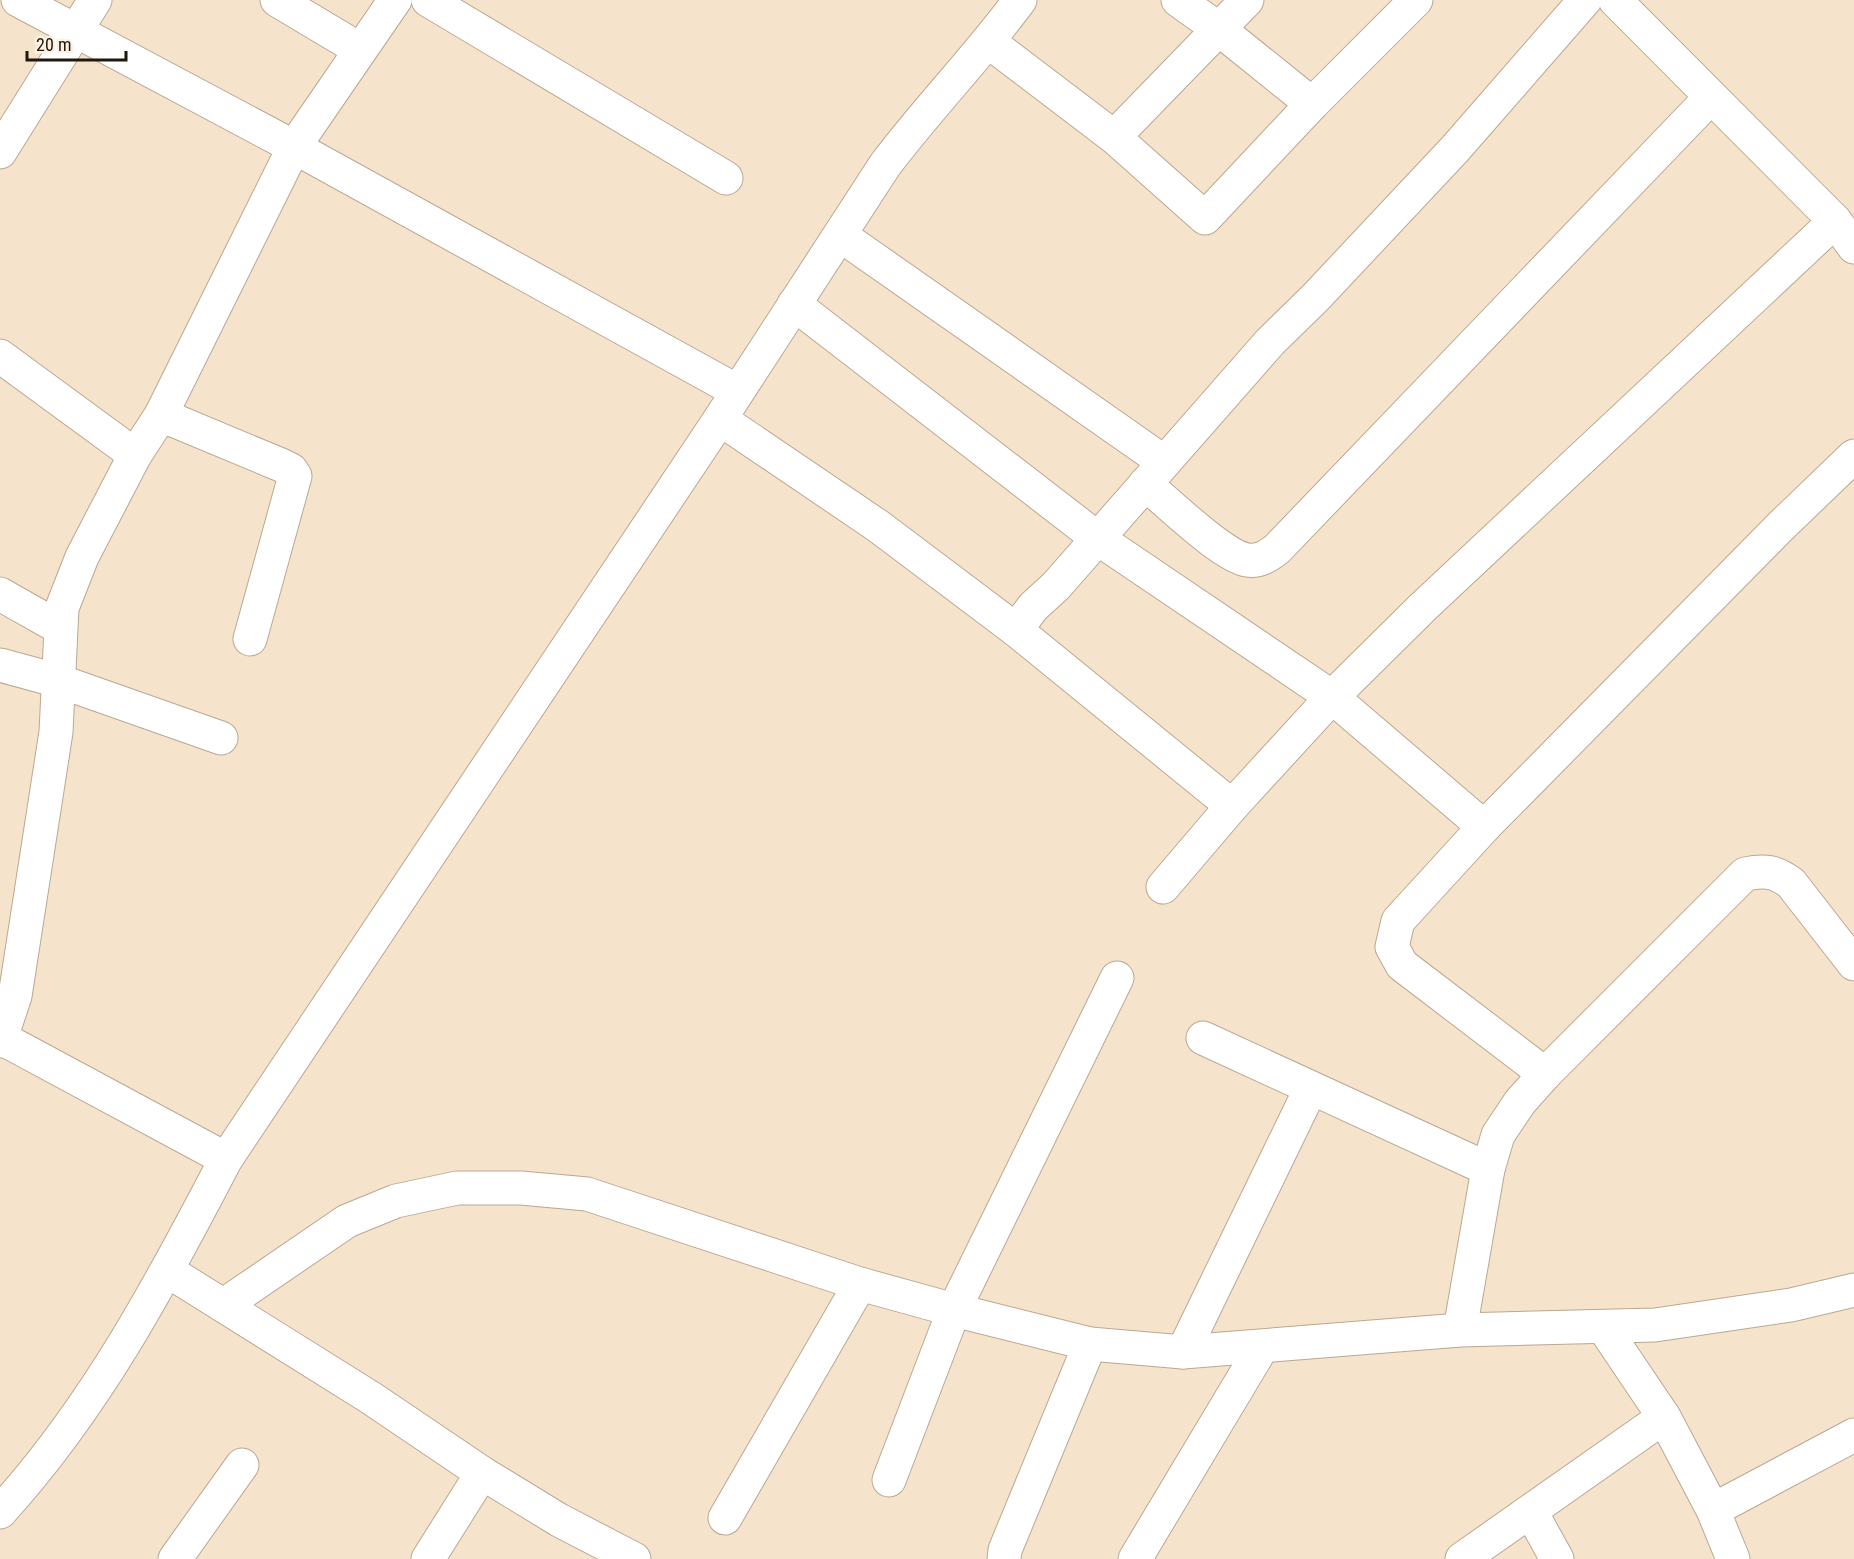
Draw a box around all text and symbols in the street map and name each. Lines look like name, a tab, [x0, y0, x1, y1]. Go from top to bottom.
scale bar	[27, 24, 126, 62]
text: 20 m	[36, 34, 71, 55]

